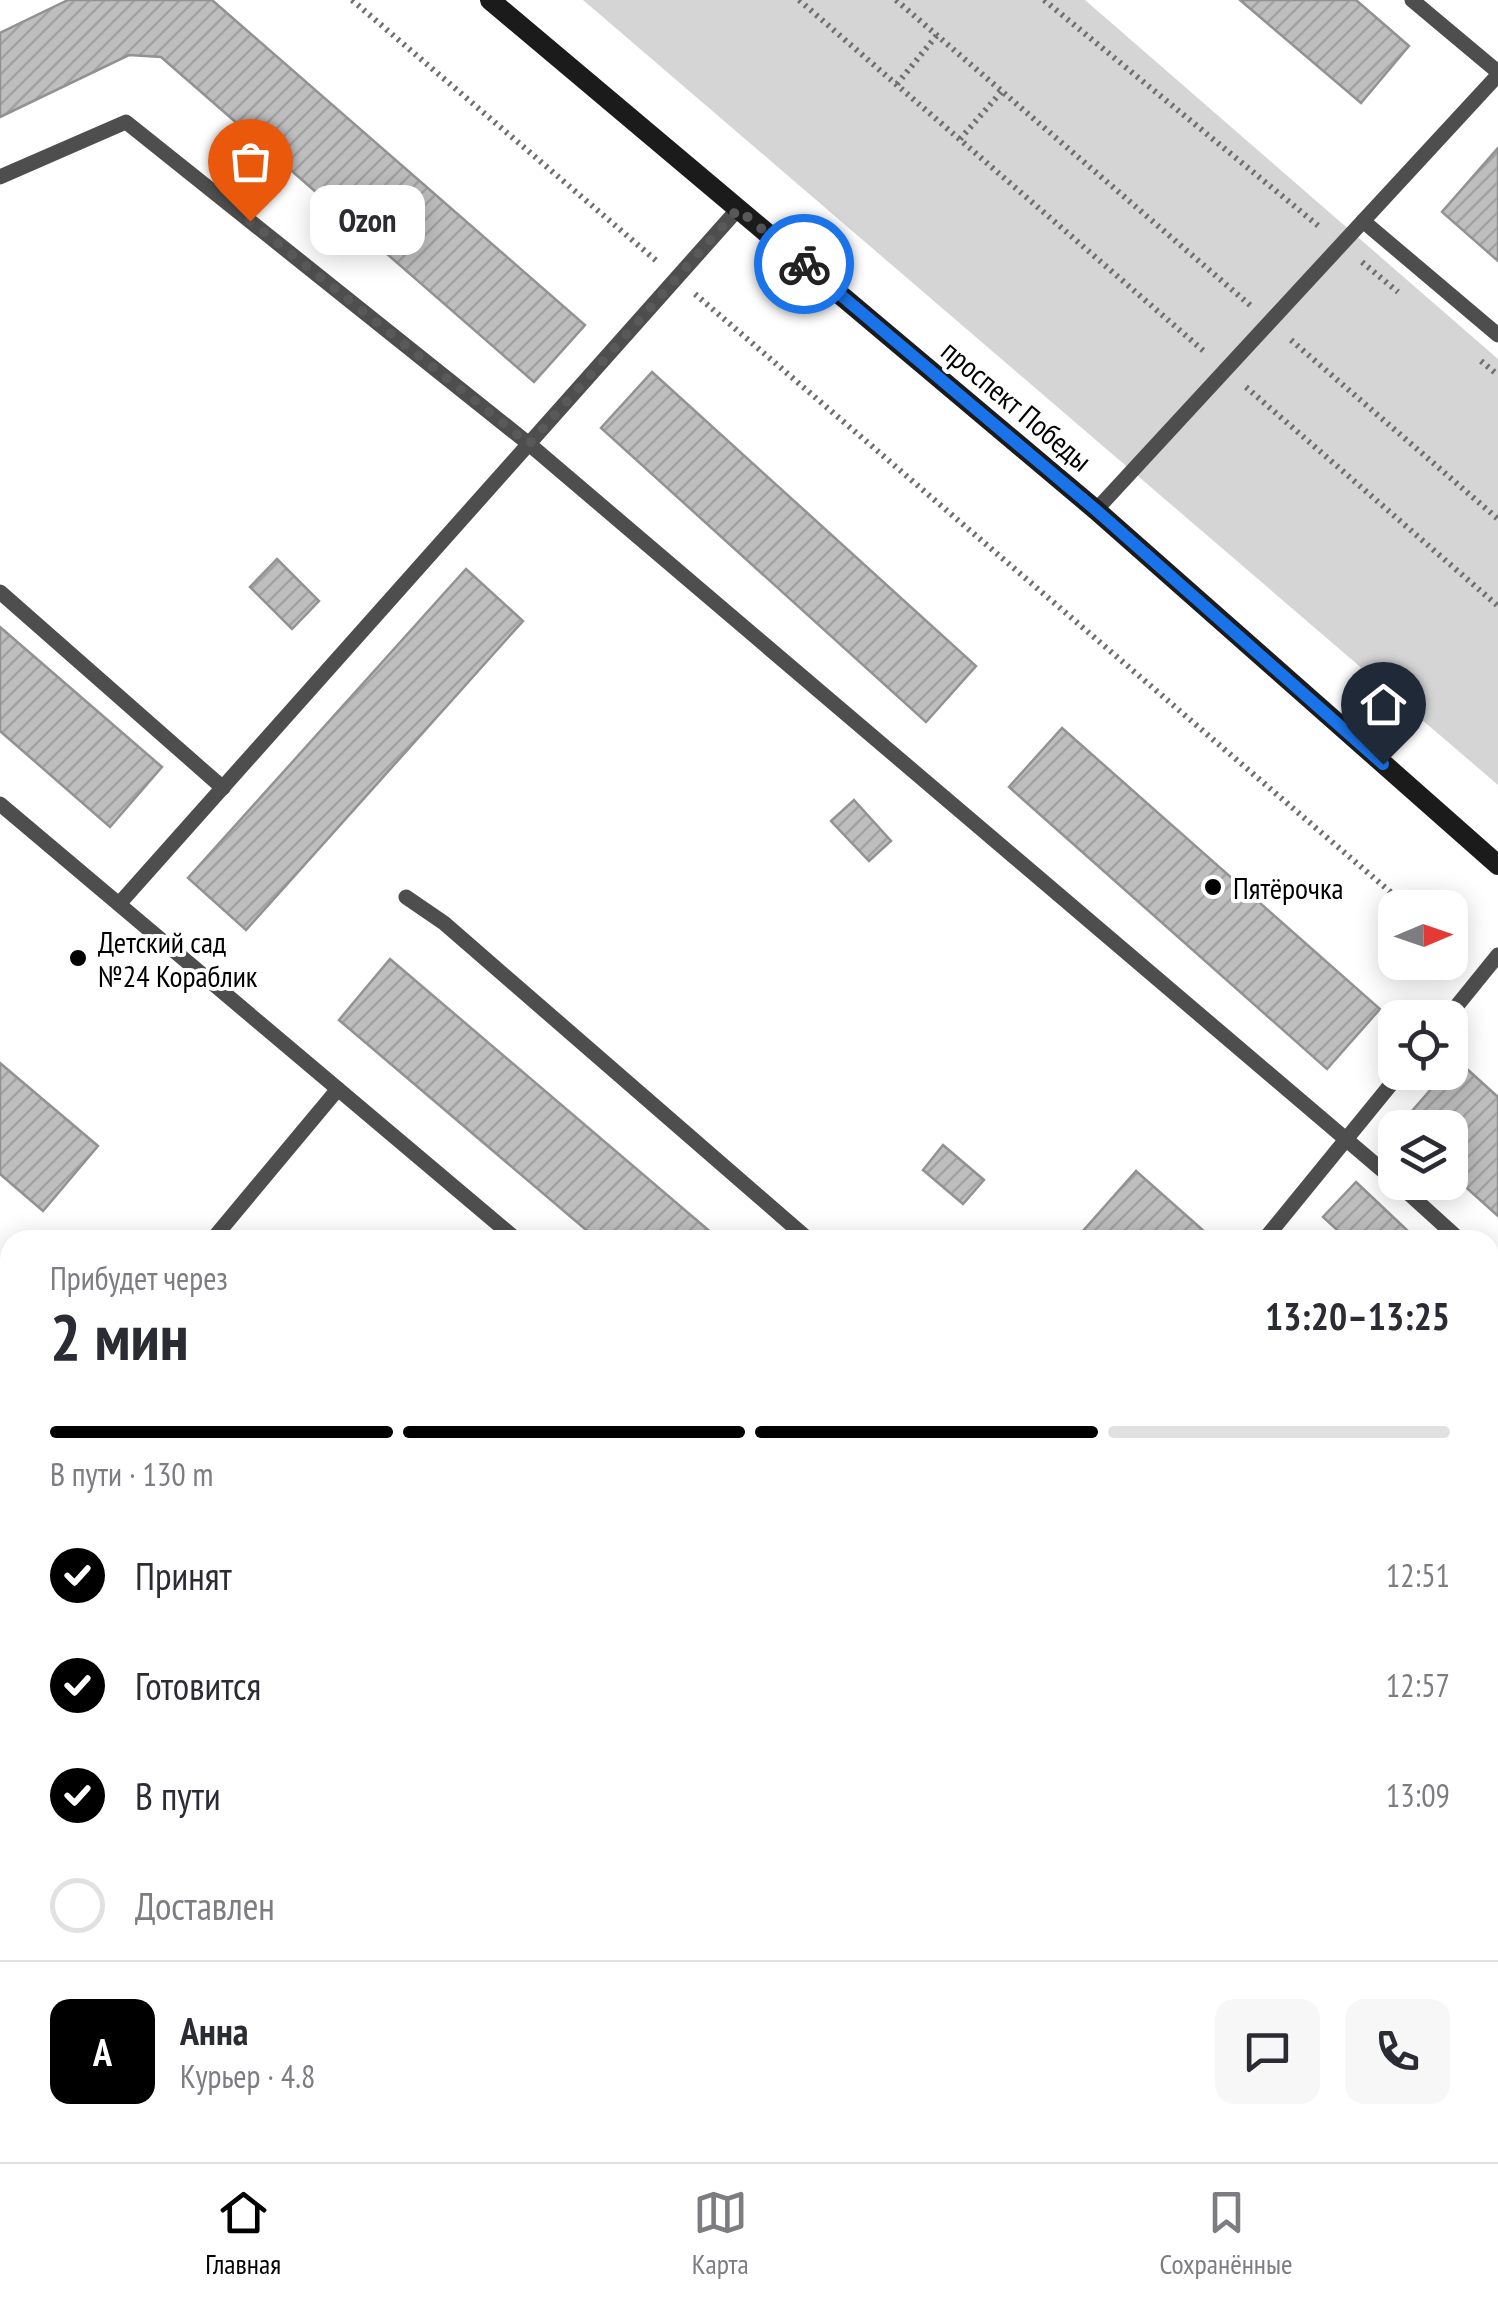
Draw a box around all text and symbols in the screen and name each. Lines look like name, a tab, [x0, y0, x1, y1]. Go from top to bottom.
pin	[208, 119, 293, 222]
icon: bag	[223, 134, 278, 189]
callout: Ozon	[310, 186, 425, 256]
text: Ozon	[339, 199, 396, 241]
courier	[754, 214, 854, 314]
icon: bike	[777, 237, 832, 292]
street label: проспект Победы	[934, 331, 1100, 479]
pin	[1341, 662, 1426, 765]
icon: home	[1356, 677, 1411, 732]
place label: Пятёрочка	[1233, 868, 1344, 907]
marker: Пятёрочка	[1202, 876, 1224, 898]
north arrow	[1378, 890, 1468, 980]
map controls	[1378, 890, 1468, 1200]
place label: Детский сад №24 Кораблик	[98, 922, 258, 995]
marker: Детский сад №24 Кораблик	[67, 947, 89, 969]
button: locate	[1378, 1000, 1468, 1090]
button: layers	[1378, 1110, 1468, 1200]
text: Прибудет через	[50, 1257, 228, 1299]
text: 13:20–13:25	[1265, 1291, 1450, 1340]
text: 2 мин	[50, 1294, 189, 1378]
text: В пути · 130 m	[50, 1453, 213, 1495]
icon: check	[50, 1548, 105, 1603]
text: Принят	[135, 1551, 232, 1600]
text: 12:51	[1386, 1554, 1450, 1596]
icon: check	[50, 1658, 105, 1713]
text: Готовится	[135, 1661, 261, 1710]
text: 12:57	[1386, 1664, 1450, 1706]
icon: check	[50, 1768, 105, 1823]
text: В пути	[135, 1771, 221, 1820]
text: 13:09	[1386, 1774, 1450, 1816]
text: Доставлен	[135, 1881, 275, 1930]
button: chat	[1215, 1999, 1320, 2104]
button: phone	[1345, 1999, 1450, 2104]
text: Анна	[180, 2006, 248, 2055]
text: А	[93, 2027, 112, 2076]
text: Курьер · 4.8	[180, 2055, 315, 2097]
tab: Главная	[205, 2185, 281, 2282]
tab: Карта	[692, 2185, 749, 2282]
tab: Сохранённые	[1159, 2185, 1293, 2282]

